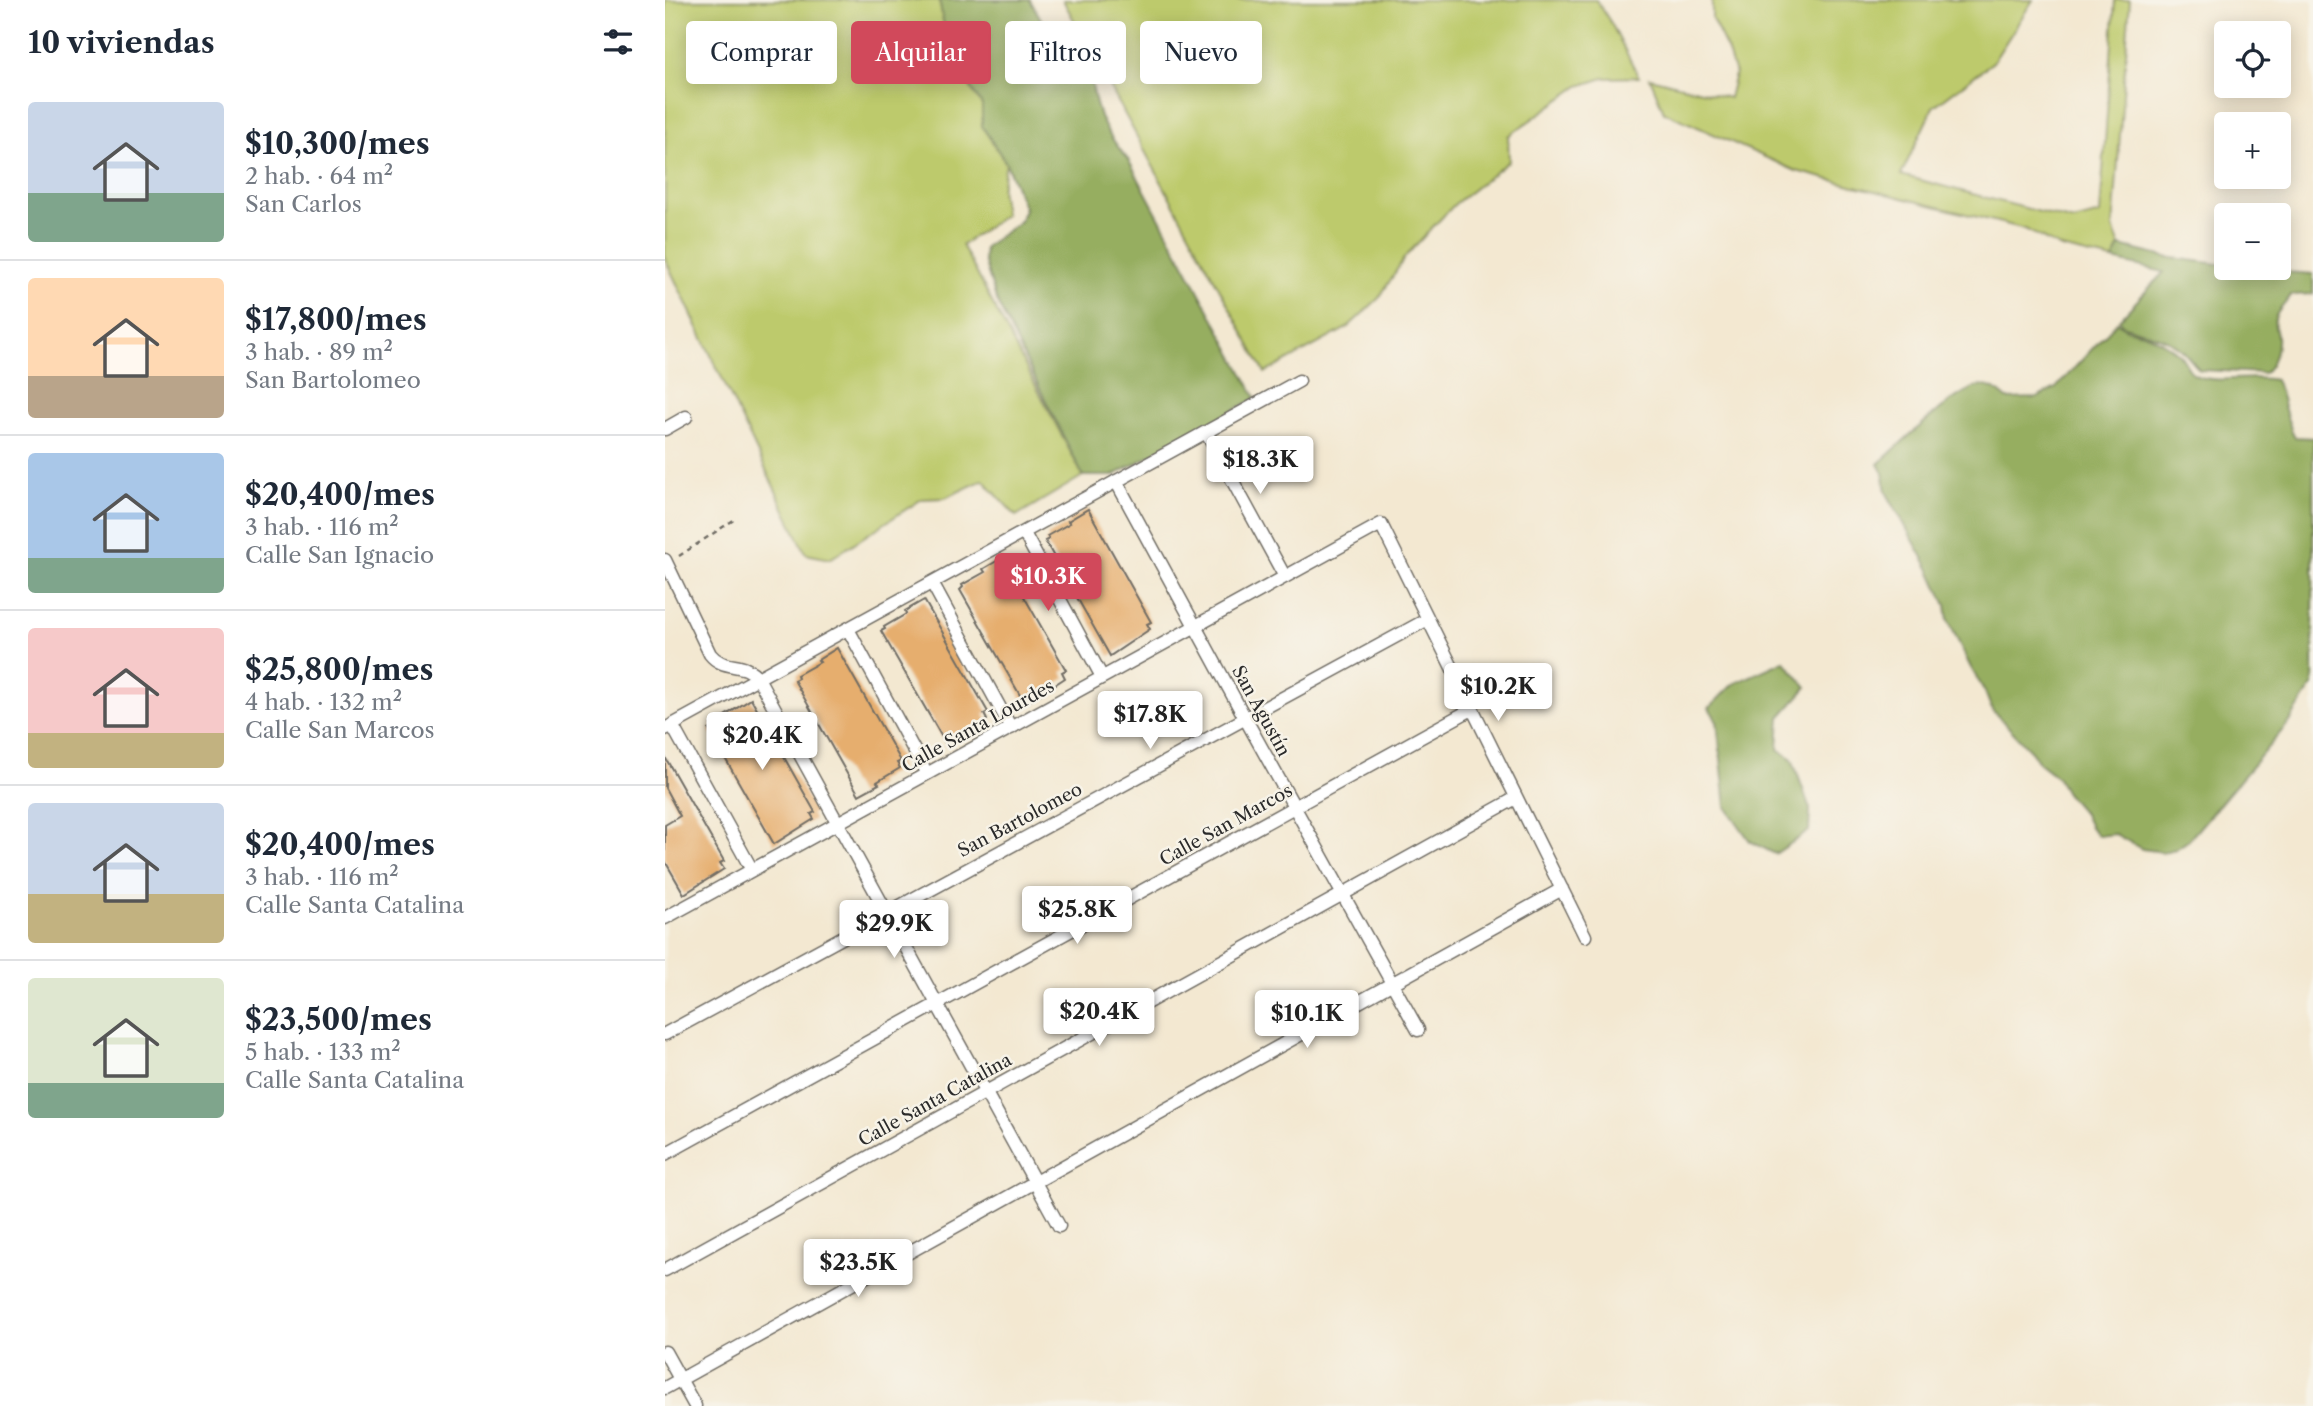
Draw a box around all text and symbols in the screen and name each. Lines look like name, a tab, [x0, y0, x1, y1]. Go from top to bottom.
chip: Comprar	[686, 21, 837, 84]
chip: Alquilar	[851, 21, 991, 84]
chip: Filtros	[1005, 21, 1126, 84]
chip: Nuevo	[1140, 21, 1262, 84]
map controls	[2214, 21, 2291, 280]
button: locate	[2214, 21, 2291, 98]
icon: filters	[599, 23, 637, 61]
text: 10 viviendas	[28, 24, 215, 61]
button: +	[2214, 112, 2291, 189]
text: $10,300/mes	[245, 125, 430, 162]
icon: home	[84, 130, 168, 214]
text: 2 hab. · 64 m²	[245, 162, 393, 190]
text: San Carlos	[245, 190, 362, 218]
button: −	[2214, 203, 2291, 280]
text: $17,800/mes	[245, 301, 427, 338]
icon: home	[84, 306, 168, 390]
text: 3 hab. · 89 m²	[245, 338, 393, 366]
text: San Bartolomeo	[245, 366, 421, 394]
pin: $18.3K	[1203, 436, 1317, 496]
text: $18.3K	[1222, 445, 1298, 473]
text: $20,400/mes	[245, 476, 435, 513]
icon: home	[84, 481, 168, 565]
text: 3 hab. · 116 m²	[245, 513, 399, 541]
text: Calle San Ignacio	[245, 541, 434, 569]
pin: $10.3K	[991, 554, 1105, 613]
text: $10.3K	[1010, 562, 1086, 590]
text: $25,800/mes	[245, 651, 433, 688]
icon: home	[84, 656, 168, 740]
street label: San Agustín	[1227, 662, 1295, 760]
pin: $10.2K	[1441, 664, 1555, 723]
text: $10.2K	[1460, 672, 1536, 700]
street label: Calle Santa Lourdes	[898, 675, 1058, 777]
text: 4 hab. · 132 m²	[245, 688, 402, 716]
pin: $17.8K	[1093, 692, 1207, 751]
text: $17.8K	[1114, 700, 1186, 728]
pin: $20.4K	[705, 712, 819, 772]
text: Calle San Marcos	[245, 716, 435, 744]
text: $20.4K	[722, 721, 802, 749]
street label: San Bartolomeo	[954, 778, 1086, 862]
street label: Calle San Marcos	[1156, 779, 1296, 871]
text: $20,400/mes	[245, 826, 435, 863]
icon: home	[84, 831, 168, 915]
text: 3 hab. · 116 m²	[245, 863, 399, 891]
pin: $25.8K	[1020, 886, 1134, 946]
text: Calle Santa Catalina	[245, 891, 464, 919]
text: $25.8K	[1038, 895, 1116, 923]
pin: $29.9K	[837, 900, 951, 960]
text: $29.9K	[855, 909, 933, 937]
pin: $20.4K	[1042, 988, 1156, 1048]
pin: $10.1K	[1250, 990, 1364, 1050]
text: $20.4K	[1059, 997, 1139, 1025]
text: $10.1K	[1271, 999, 1343, 1027]
text: $23,500/mes	[245, 1001, 432, 1038]
icon: home	[84, 1006, 168, 1090]
text: 5 hab. · 133 m²	[245, 1038, 401, 1066]
street label: Calle Santa Catalina	[855, 1049, 1016, 1151]
text: Calle Santa Catalina	[245, 1066, 464, 1094]
pin: $23.5K	[801, 1240, 915, 1299]
text: $23.5K	[820, 1248, 896, 1276]

